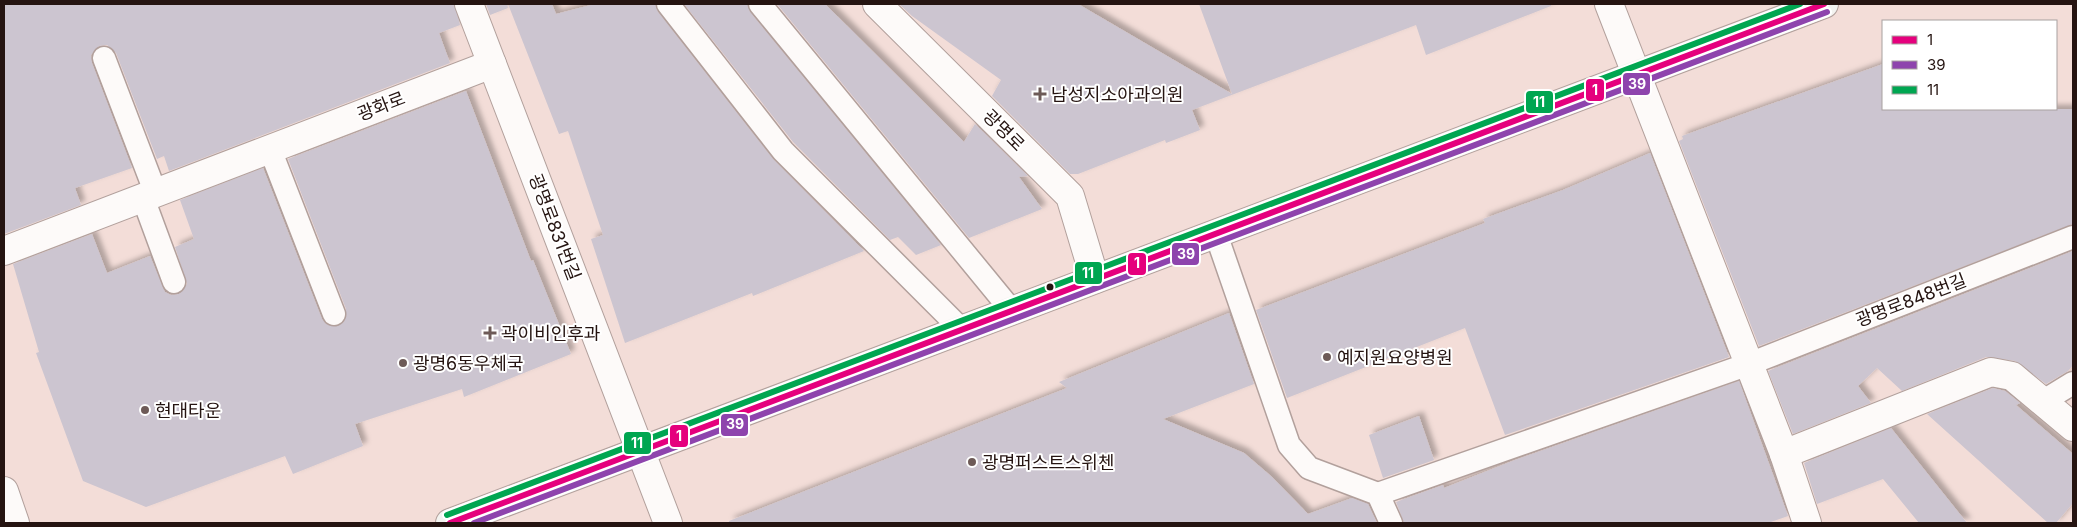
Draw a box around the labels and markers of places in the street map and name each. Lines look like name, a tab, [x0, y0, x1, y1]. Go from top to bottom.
place label: 남성지소아과의원	[1051, 84, 1183, 105]
marker: 남성지소아과의원	[1033, 87, 1047, 101]
unlabelled marker	[1045, 282, 1055, 292]
place label: 곽이비인후과	[501, 323, 601, 344]
marker: 곽이비인후과	[483, 326, 497, 340]
place label: 예지원요양병원	[1337, 347, 1453, 368]
marker: 예지원요양병원	[1321, 351, 1333, 363]
place label: 광명6동우체국	[413, 353, 524, 374]
marker: 광명6동우체국	[397, 357, 409, 369]
place label: 현대타운	[155, 400, 221, 421]
marker: 현대타운	[139, 404, 151, 416]
place label: 광명퍼스트스위첸	[982, 452, 1114, 473]
marker: 광명퍼스트스위첸	[966, 456, 978, 468]

